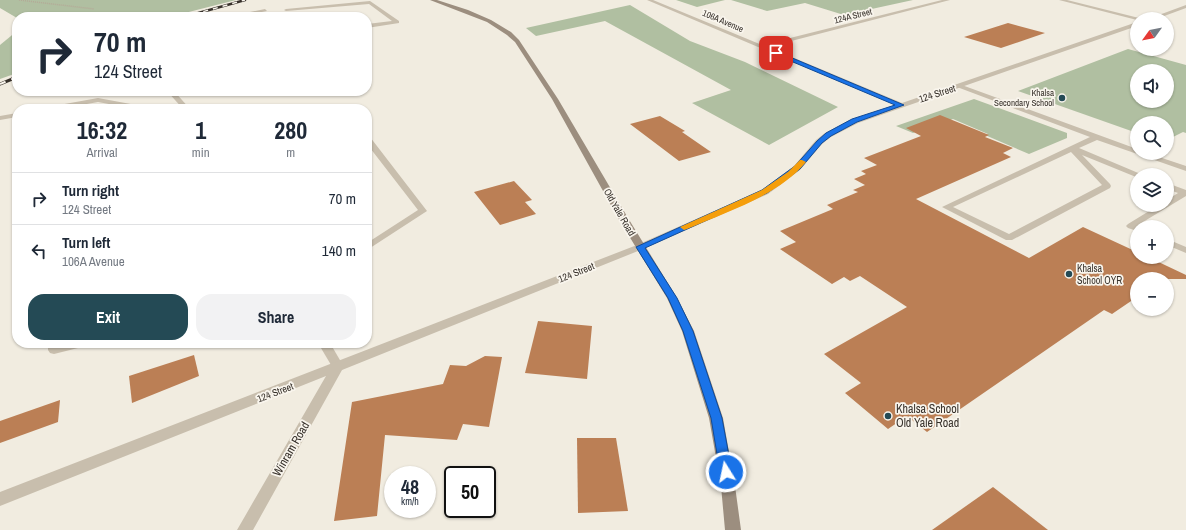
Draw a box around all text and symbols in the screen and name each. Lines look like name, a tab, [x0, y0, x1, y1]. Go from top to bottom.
street label: 124A Street	[833, 6, 873, 26]
street label: 106A Avenue	[701, 7, 745, 35]
north arrow	[1130, 12, 1174, 56]
map controls	[1130, 12, 1174, 316]
text: 70 m	[94, 23, 146, 61]
icon: right	[28, 28, 80, 80]
pin	[759, 36, 793, 70]
icon: arrive	[765, 42, 787, 64]
text: 124 Street	[94, 59, 162, 84]
button: sound	[1130, 64, 1174, 108]
street label: 124 Street	[917, 81, 958, 106]
place label: Khalsa Secondary School	[994, 87, 1054, 109]
marker: Khalsa Secondary School	[1057, 93, 1067, 103]
text: 16:32	[77, 114, 127, 146]
text: 1	[195, 114, 206, 146]
text: 280	[274, 114, 307, 146]
button: search	[1130, 116, 1174, 160]
text: Arrival	[87, 144, 117, 161]
text: min	[192, 144, 210, 161]
text: m	[286, 144, 295, 161]
button: layers	[1130, 168, 1174, 212]
text: Turn right	[62, 180, 119, 201]
street label: Old Yale Road	[601, 186, 638, 238]
icon: right	[28, 188, 50, 210]
text: 70 m	[329, 188, 356, 209]
text: 124 Street	[62, 201, 111, 218]
button: +	[1130, 220, 1174, 264]
text: Turn left	[62, 232, 110, 253]
icon: left	[28, 240, 50, 262]
text: 140 m	[322, 240, 356, 261]
text: 106A Avenue	[62, 253, 125, 270]
street label: 124 Street	[556, 259, 597, 286]
place label: Khalsa School OYR	[1077, 262, 1122, 287]
marker: Khalsa School OYR	[1064, 269, 1074, 279]
button: −	[1130, 272, 1174, 316]
button: Exit	[28, 294, 188, 340]
button: Share	[196, 294, 356, 340]
street label: 124 Street	[255, 379, 296, 405]
place label: Khalsa School Old Yale Road	[896, 401, 959, 431]
marker: Khalsa School Old Yale Road	[883, 411, 893, 421]
street label: Winram Road	[269, 419, 313, 479]
position arrow	[705, 451, 747, 493]
speed limit sign: 50	[444, 466, 496, 518]
text: 48	[401, 473, 419, 500]
text: km/h	[401, 495, 419, 508]

